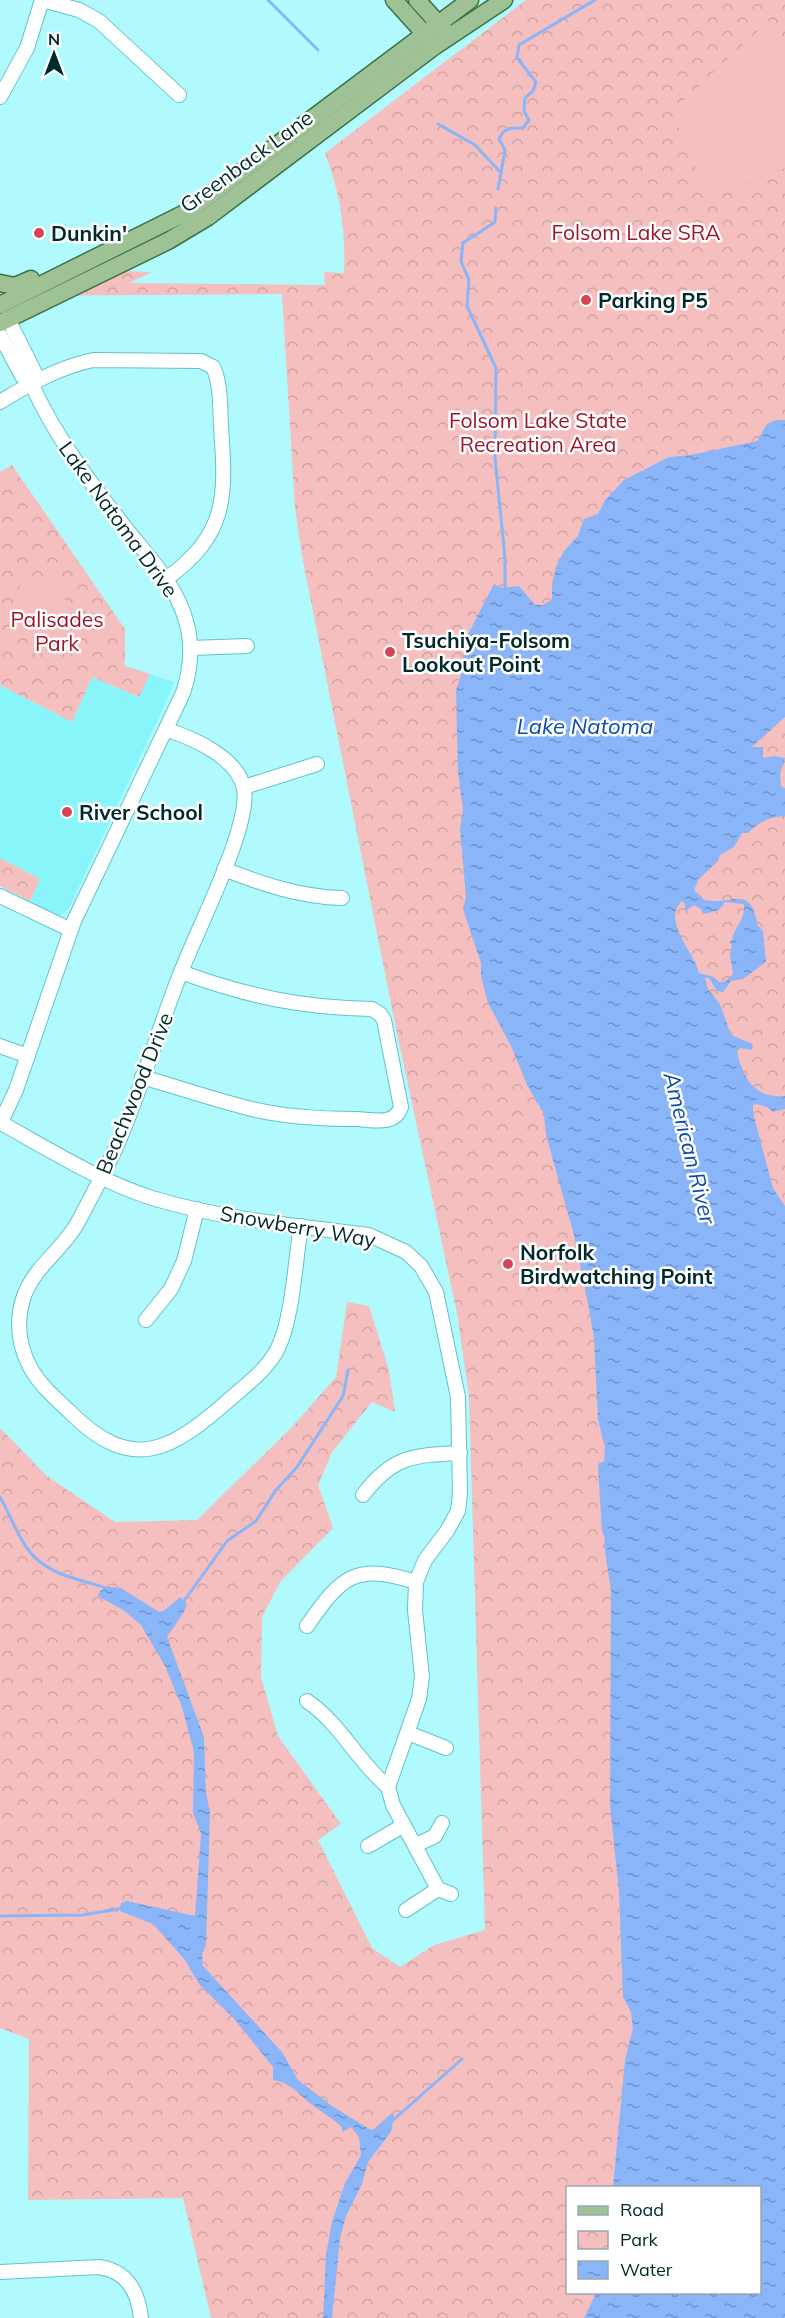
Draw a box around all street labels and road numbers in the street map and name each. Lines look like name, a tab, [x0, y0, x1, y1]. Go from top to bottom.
street label: Greenback Lane	[175, 104, 317, 218]
street label: Lake Natoma Drive	[54, 436, 184, 602]
street label: Beachwood Drive	[90, 1008, 178, 1178]
street label: Snowberry Way	[218, 1199, 378, 1253]

